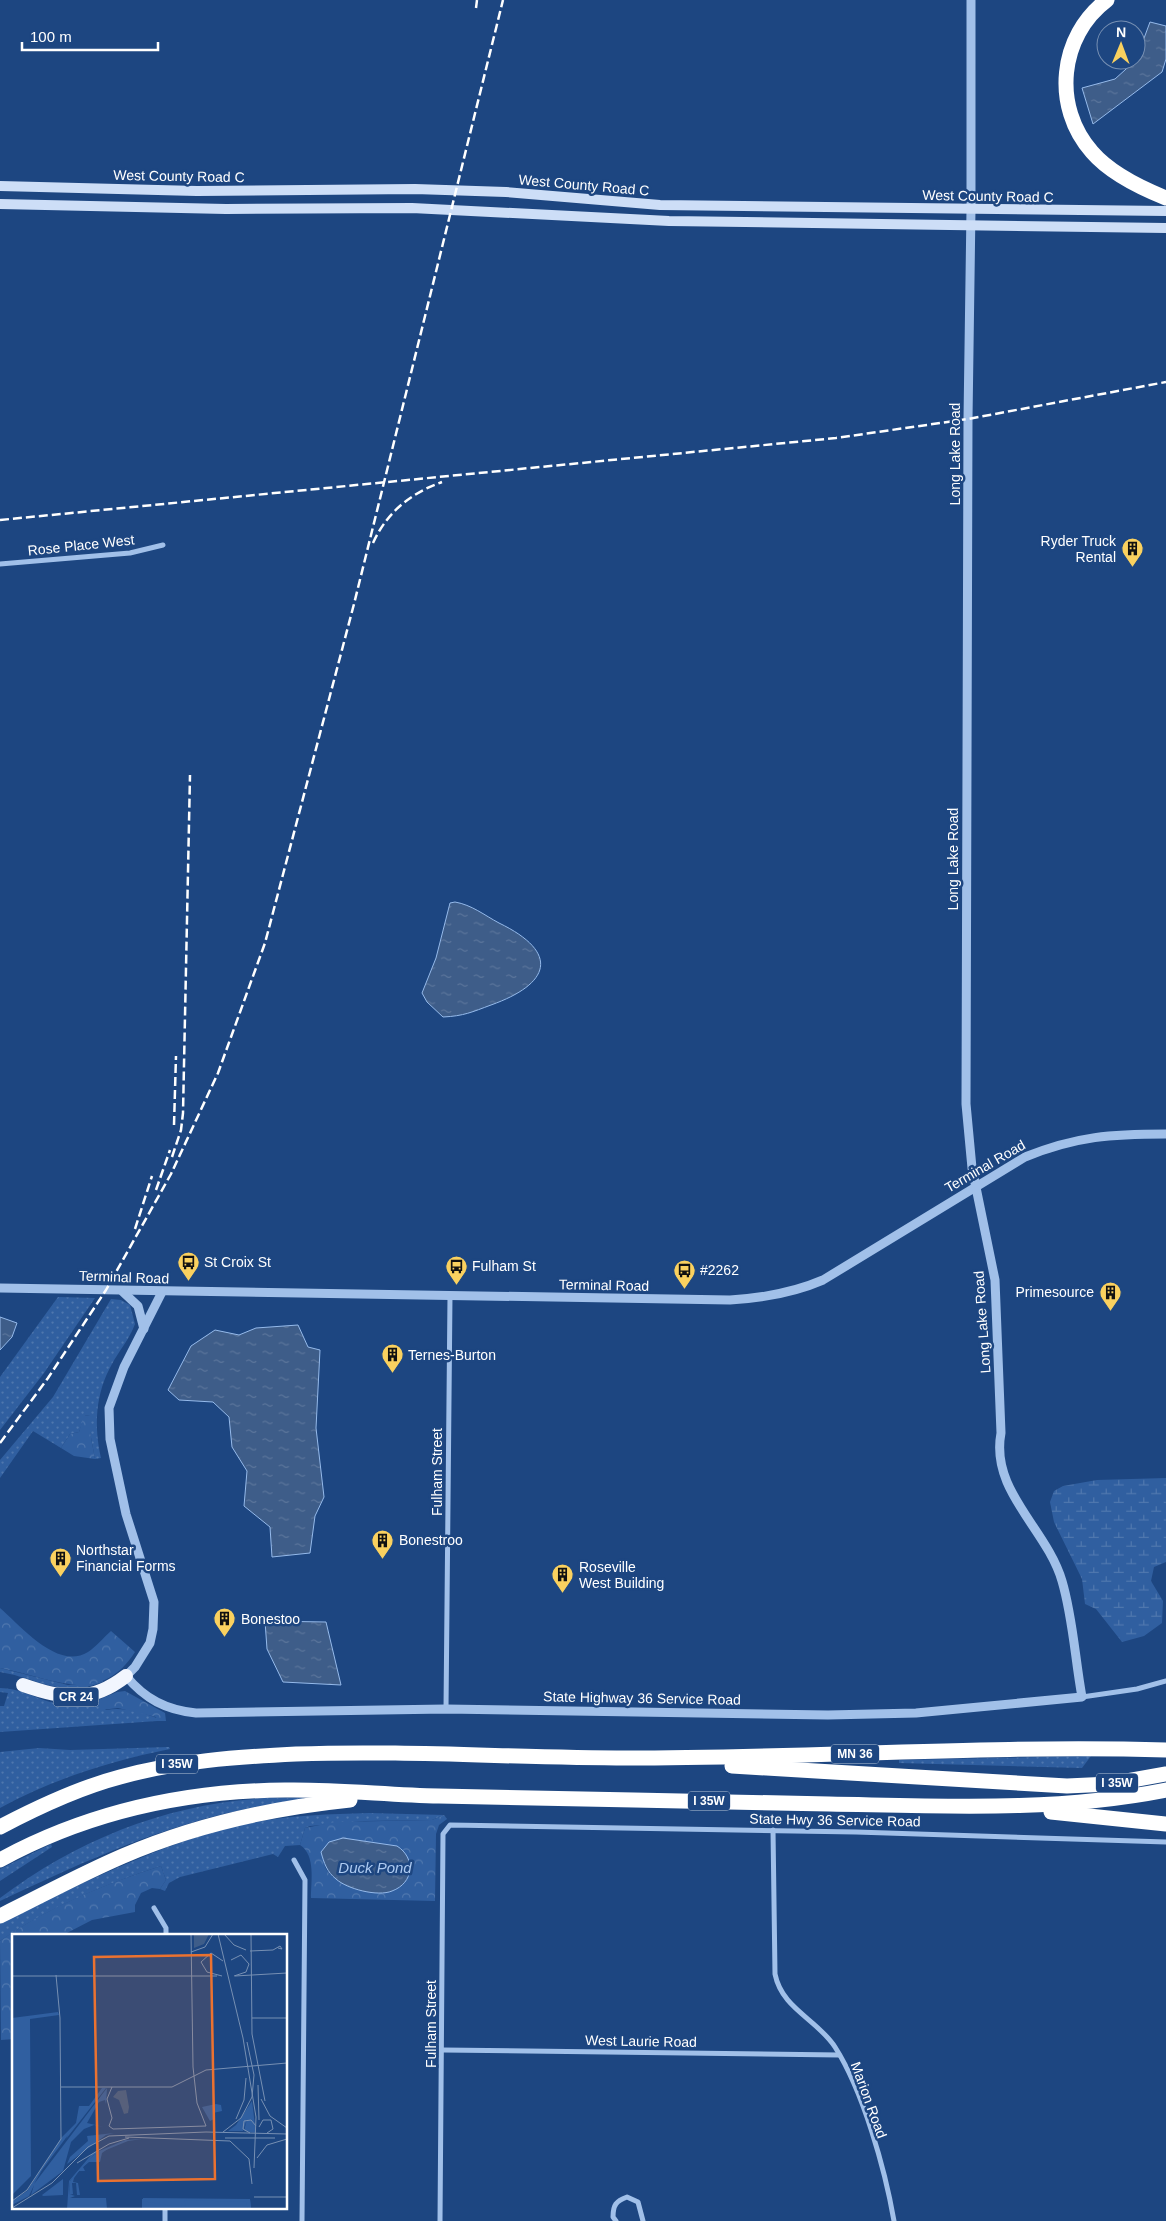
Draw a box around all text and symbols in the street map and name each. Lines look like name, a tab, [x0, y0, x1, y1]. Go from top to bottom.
scale bar	[22, 20, 159, 52]
north arrow	[1096, 20, 1146, 70]
text: N	[1116, 24, 1126, 40]
text: 100 m	[30, 28, 72, 45]
street label: West County Road C	[113, 167, 245, 185]
street label: West County Road C	[518, 171, 650, 199]
street label: West County Road C	[922, 187, 1054, 205]
street label: Long Lake Road	[947, 403, 963, 505]
street label: Rose Place West	[27, 531, 135, 559]
place label: Ryder Truck Rental	[1041, 533, 1117, 565]
building icon: Ryder Truck Rental	[1120, 537, 1144, 568]
street label: Long Lake Road	[945, 808, 961, 910]
street label: Terminal Road	[942, 1137, 1028, 1195]
bus stop icon: St Croix St	[176, 1250, 200, 1281]
place label: St Croix St	[204, 1254, 271, 1270]
bus stop icon: Fulham St	[444, 1254, 468, 1285]
place label: Fulham St	[472, 1258, 536, 1274]
bus stop icon: #2262	[672, 1258, 696, 1289]
place label: #2262	[700, 1262, 739, 1278]
street label: Terminal Road	[79, 1267, 169, 1287]
street label: Long Lake Road	[970, 1270, 994, 1374]
street label: Terminal Road	[559, 1276, 649, 1294]
building icon: Primesource	[1098, 1280, 1122, 1311]
place label: Primesource	[1015, 1284, 1094, 1300]
building icon: Ternes-Burton	[380, 1343, 404, 1374]
place label: Ternes-Burton	[408, 1347, 496, 1363]
street label: Fulham Street	[429, 1428, 445, 1516]
building icon: Bonestroo	[371, 1528, 395, 1559]
place label: Bonestroo	[399, 1532, 463, 1548]
place label: Northstar Financial Forms	[76, 1542, 176, 1574]
building icon: Northstar Financial Forms	[48, 1546, 72, 1577]
place label: Roseville West Building	[579, 1559, 664, 1591]
building icon: Roseville West Building	[551, 1563, 575, 1594]
building icon: Bonestoo	[213, 1607, 237, 1638]
place label: Bonestoo	[241, 1611, 300, 1627]
road number: CR 24	[54, 1688, 98, 1706]
street label: State Highway 36 Service Road	[543, 1688, 741, 1708]
road number: MN 36	[831, 1745, 879, 1764]
road number: I 35W	[156, 1755, 198, 1774]
road number: I 35W	[1096, 1774, 1138, 1792]
road number: I 35W	[688, 1792, 730, 1810]
street label: State Hwy 36 Service Road	[749, 1811, 921, 1829]
water label: Duck Pond	[338, 1859, 412, 1876]
inset map	[12, 1934, 288, 2208]
street label: Fulham Street	[423, 1980, 439, 2068]
street label: West Laurie Road	[585, 2032, 697, 2050]
street label: Marion Road	[848, 2060, 890, 2140]

